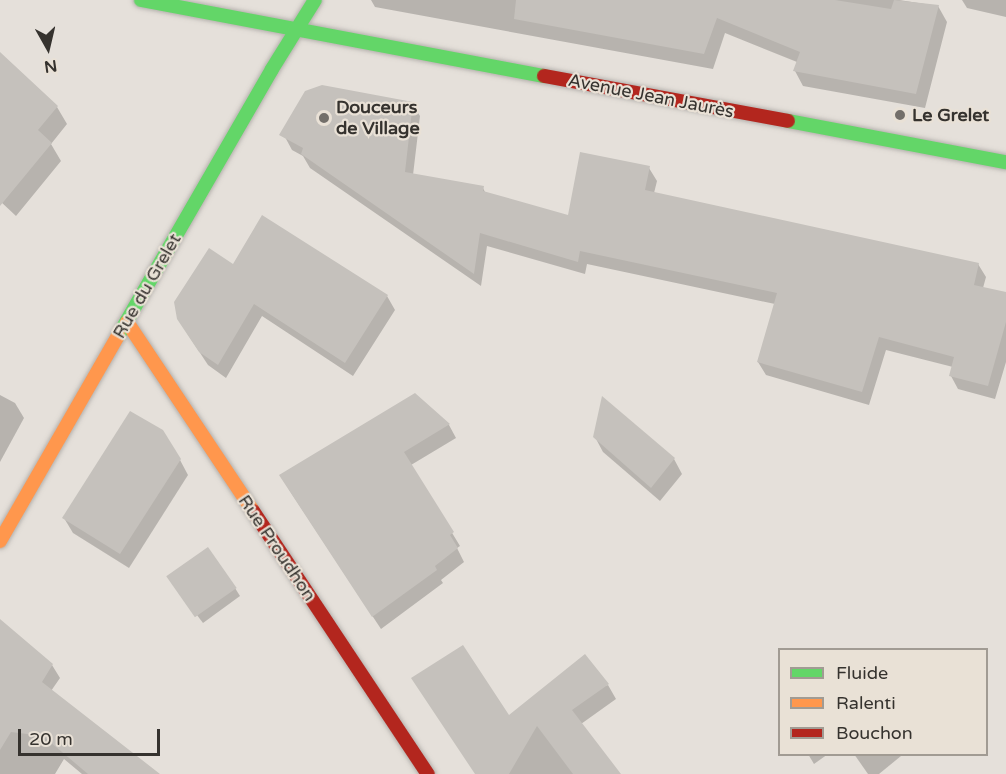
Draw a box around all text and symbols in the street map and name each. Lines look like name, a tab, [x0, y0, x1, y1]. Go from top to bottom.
north arrow	[18, 18, 78, 78]
text: N	[43, 55, 58, 77]
street label: Avenue Jean Jaurès	[566, 69, 736, 123]
place label: Douceurs de Village	[336, 97, 420, 140]
place label: Le Grelet	[912, 104, 989, 126]
marker: Le Grelet	[893, 108, 907, 122]
marker: Douceurs de Village	[317, 111, 331, 125]
street label: Rue du Grelet	[108, 230, 186, 342]
street label: Rue Proudhon	[234, 491, 320, 605]
legend	[778, 648, 988, 756]
text: Fluide	[836, 662, 888, 684]
text: Ralenti	[836, 692, 896, 714]
scale bar	[21, 717, 164, 755]
text: Bouchon	[836, 722, 913, 744]
text: 20 m	[29, 728, 73, 750]

